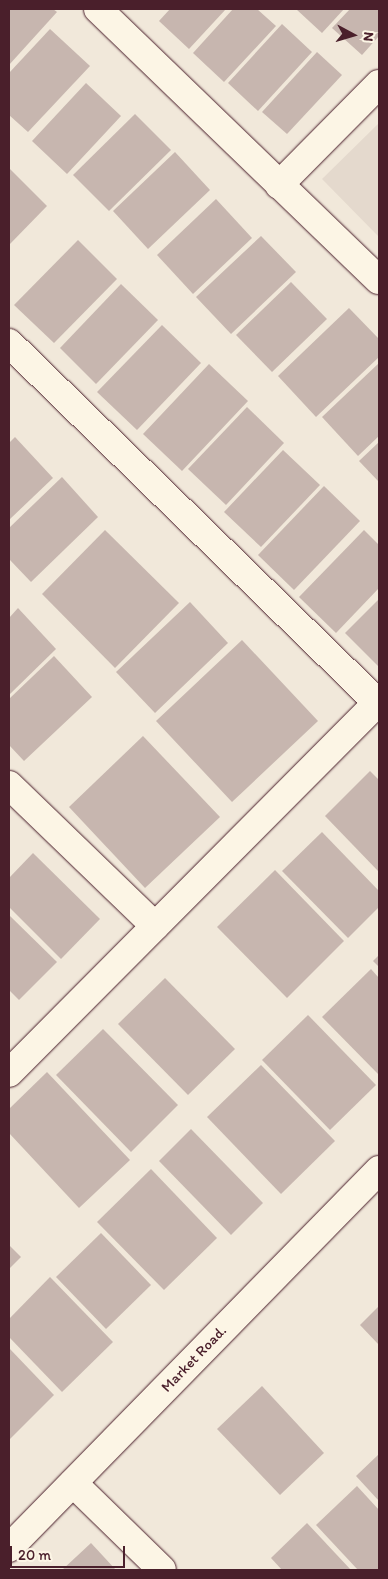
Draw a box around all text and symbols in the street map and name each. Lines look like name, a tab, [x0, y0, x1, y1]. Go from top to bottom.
north arrow	[328, 10, 378, 60]
text: N	[359, 31, 377, 42]
street label: Market Road.	[158, 1322, 230, 1396]
scale bar	[12, 1536, 128, 1568]
text: 20 m	[18, 1546, 51, 1564]

